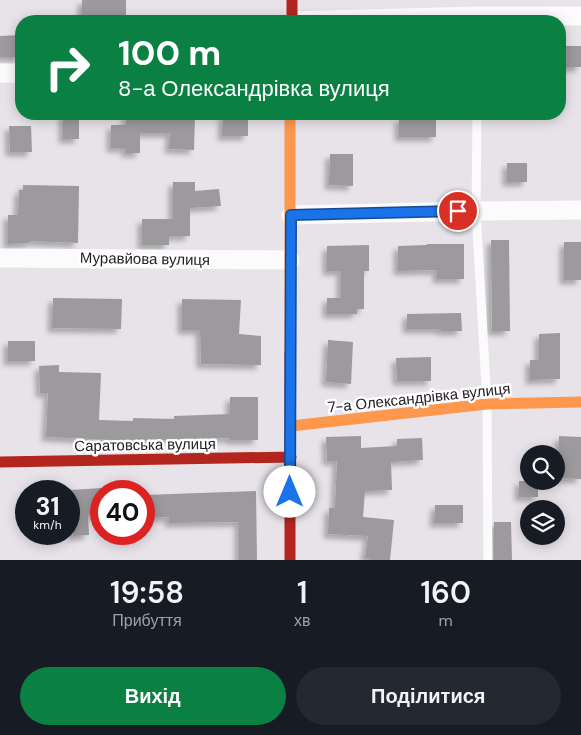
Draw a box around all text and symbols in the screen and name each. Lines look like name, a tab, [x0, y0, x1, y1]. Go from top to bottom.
text: 100 m	[118, 30, 221, 76]
icon: right	[35, 35, 100, 100]
text: 8-а Олександрівка вулиця	[118, 74, 390, 103]
pin	[437, 190, 479, 232]
icon: arrive	[444, 197, 472, 225]
street label: Муравйова вулиця	[80, 248, 210, 270]
street label: 7-а Олександрівка вулиця	[327, 378, 511, 418]
street label: Саратовська вулиця	[74, 434, 216, 456]
map controls	[520, 445, 565, 545]
button: search	[520, 445, 565, 490]
position arrow	[263, 465, 315, 517]
speed limit sign: 40	[90, 480, 155, 545]
text: 31	[35, 490, 59, 523]
button: layers	[520, 500, 565, 545]
text: km/h	[33, 517, 62, 533]
text: 19:58	[110, 573, 184, 612]
text: 1	[297, 573, 307, 612]
text: 160	[421, 573, 471, 612]
text: Прибуття	[112, 610, 182, 631]
text: хв	[294, 610, 310, 631]
text: m	[439, 610, 453, 631]
button: Вихід	[20, 667, 286, 725]
button: Поділитися	[296, 667, 561, 725]

